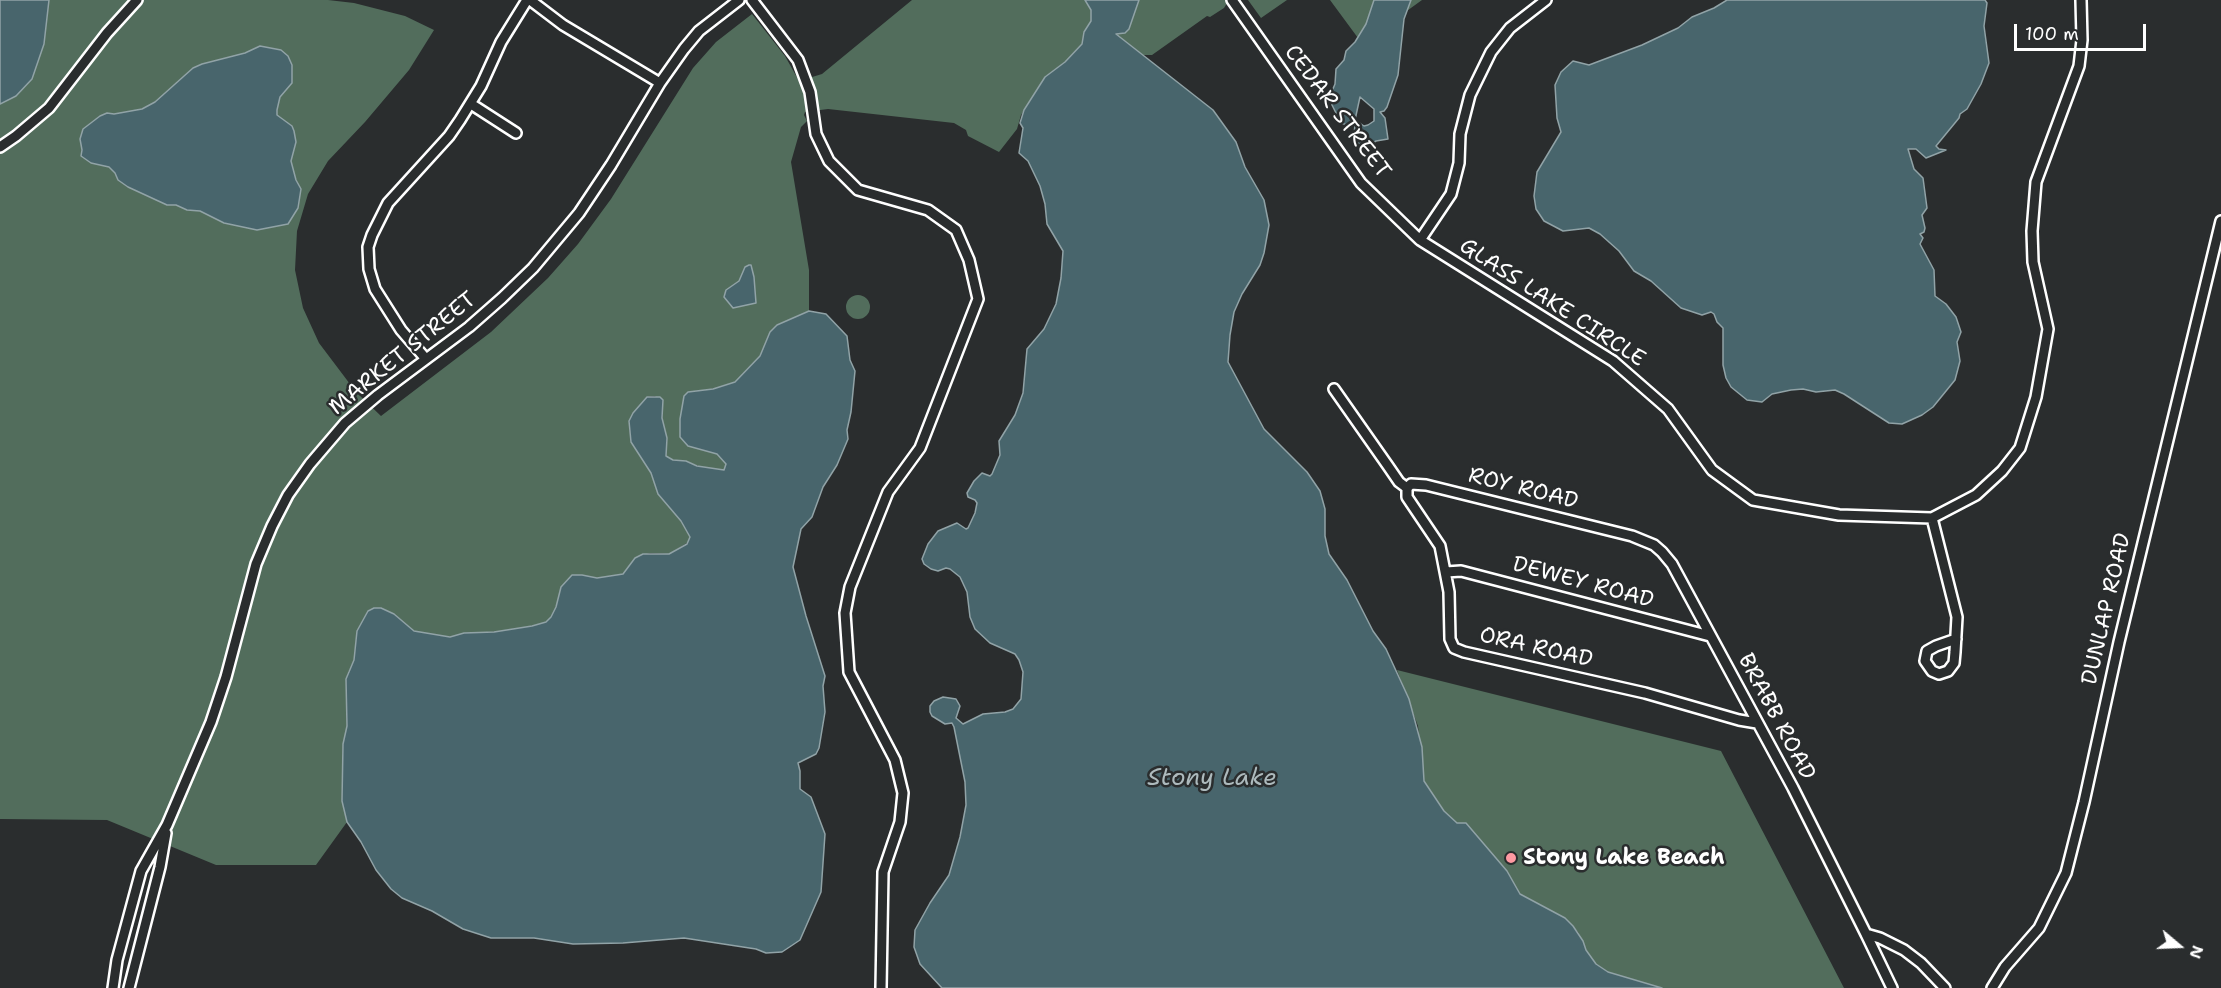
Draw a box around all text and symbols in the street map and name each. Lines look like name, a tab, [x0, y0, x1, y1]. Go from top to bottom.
scale bar	[2017, 12, 2149, 50]
text: 100 m	[2025, 22, 2079, 46]
street label: CEDAR STREET	[1278, 40, 1396, 184]
street label: GLASS LAKE CIRCLE	[1454, 233, 1650, 373]
street label: MARKET STREET	[324, 287, 482, 421]
street label: ROY ROAD	[1465, 463, 1581, 515]
street label: DUNLAP ROAD	[2077, 531, 2137, 687]
street label: DEWEY ROAD	[1510, 551, 1656, 615]
street label: ORA ROAD	[1477, 622, 1595, 674]
street label: BRABB ROAD	[1732, 649, 1820, 785]
water label: Stony Lake	[1147, 765, 1277, 793]
place label: Stony Lake Beach	[1523, 845, 1725, 871]
marker: Stony Lake Beach	[1504, 851, 1518, 865]
north arrow	[2149, 916, 2209, 976]
text: N	[2184, 943, 2208, 961]

